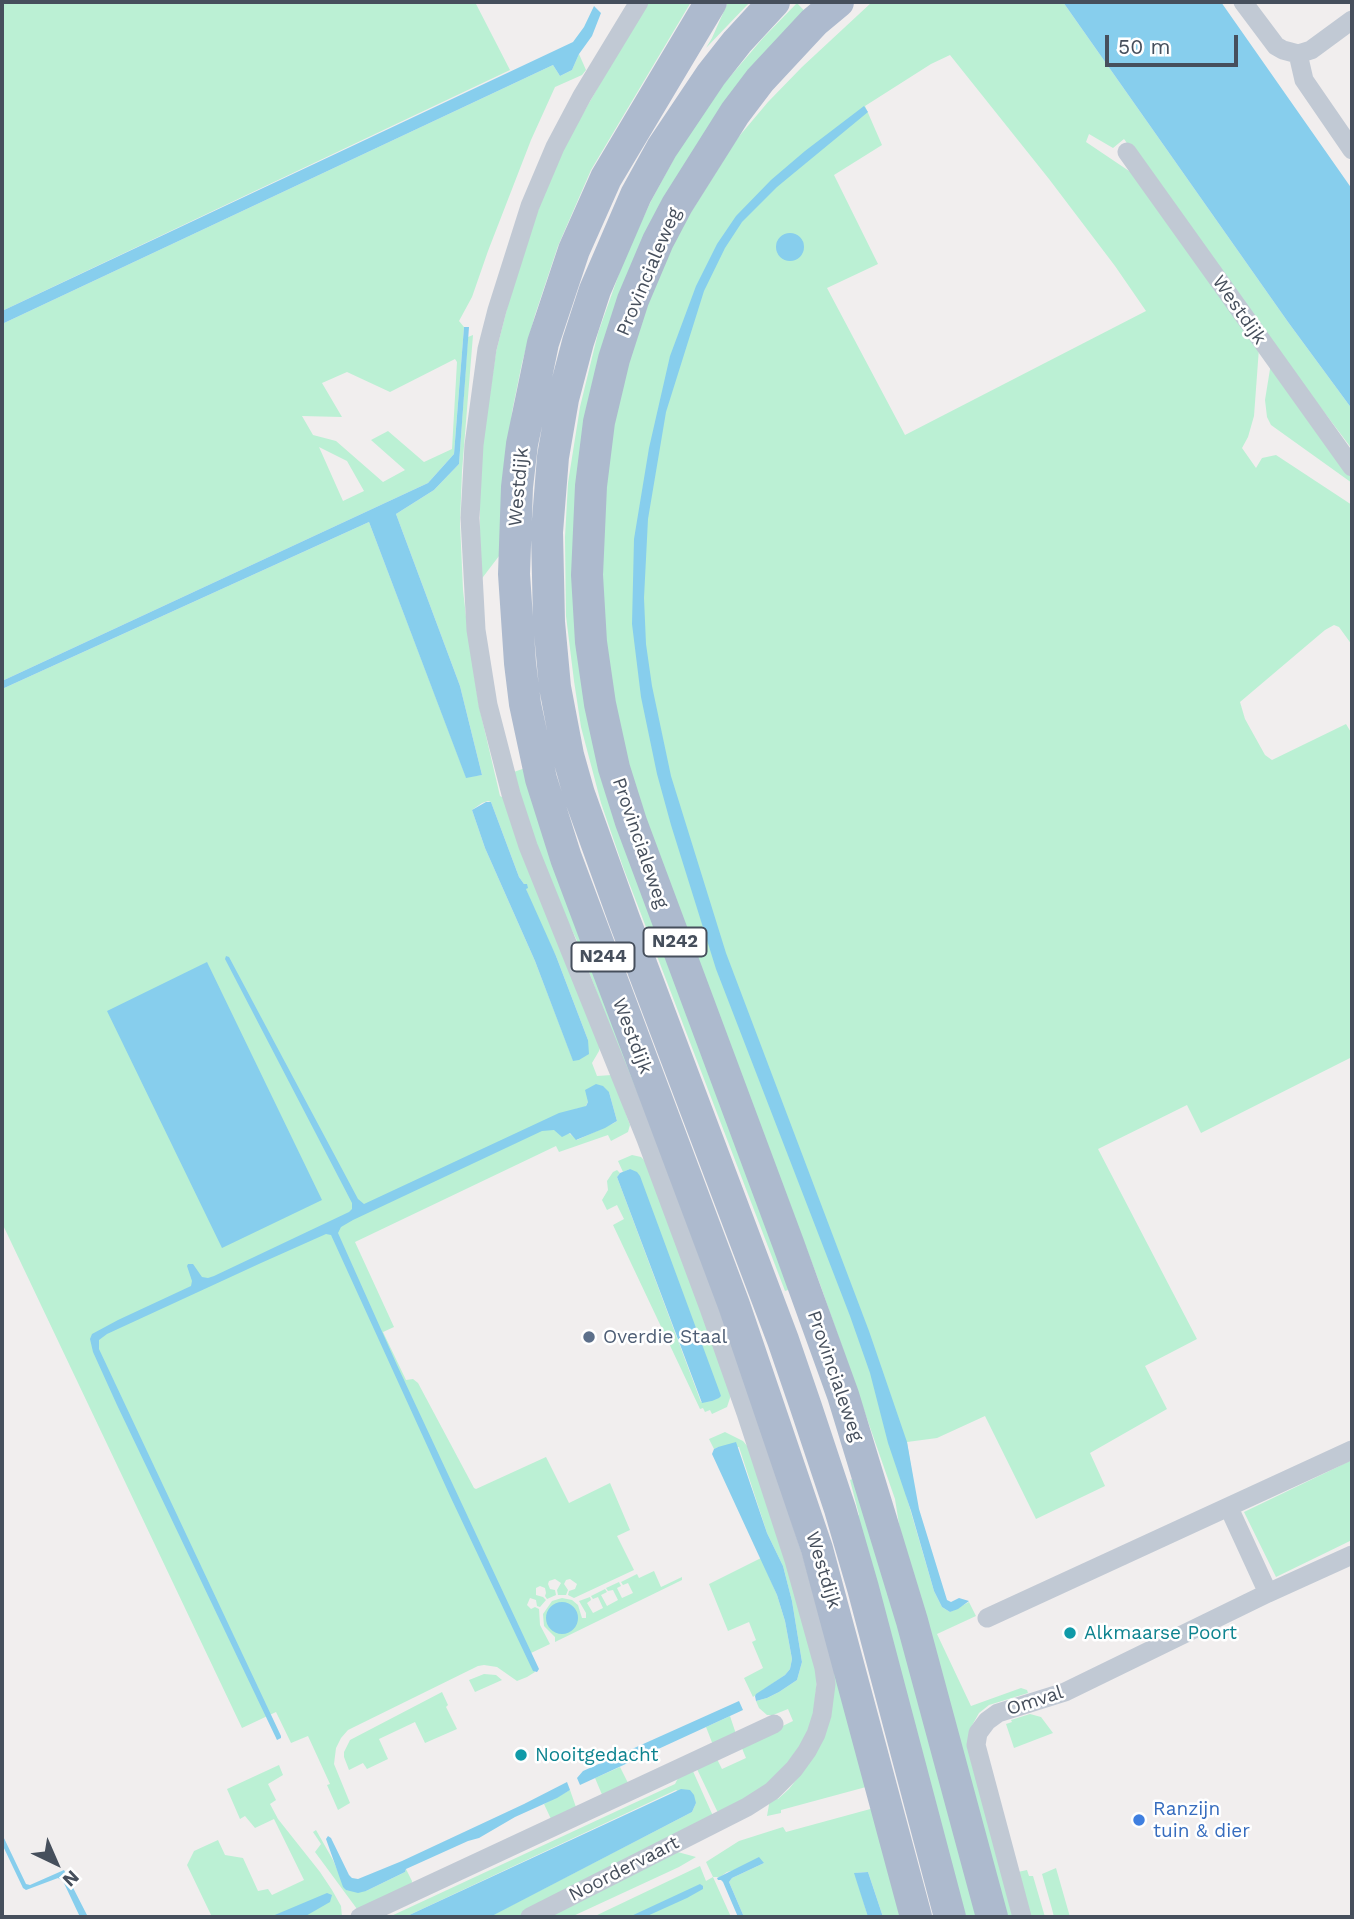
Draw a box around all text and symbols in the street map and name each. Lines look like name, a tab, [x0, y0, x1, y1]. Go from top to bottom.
scale bar	[1109, 21, 1242, 65]
text: 50 m	[1118, 34, 1170, 59]
street label: Provincialeweg	[612, 205, 686, 339]
street label: Westdijk	[1207, 271, 1271, 349]
street label: Westdijk	[504, 446, 534, 528]
street label: Provincialeweg	[607, 775, 673, 911]
road number: N242	[644, 928, 706, 957]
road number: N244	[572, 942, 634, 972]
street label: Westdijk	[607, 995, 657, 1077]
street label: Provincialeweg	[802, 1308, 868, 1444]
place label: Overdie Staal	[603, 1326, 727, 1348]
marker: Overdie Staal	[581, 1329, 597, 1345]
street label: Westdijk	[800, 1529, 846, 1611]
place label: Alkmaarse Poort	[1084, 1622, 1237, 1644]
marker: Alkmaarse Poort	[1062, 1625, 1078, 1641]
street label: Omval	[1004, 1681, 1066, 1721]
place label: Nooitgedacht	[535, 1744, 659, 1766]
marker: Nooitgedacht	[513, 1747, 529, 1763]
place label: Ranzijn tuin & dier	[1153, 1798, 1250, 1842]
marker: Ranzijn tuin & dier	[1131, 1812, 1147, 1828]
north arrow	[21, 1828, 91, 1898]
street label: Noordervaart	[565, 1831, 683, 1907]
text: N	[58, 1865, 84, 1892]

